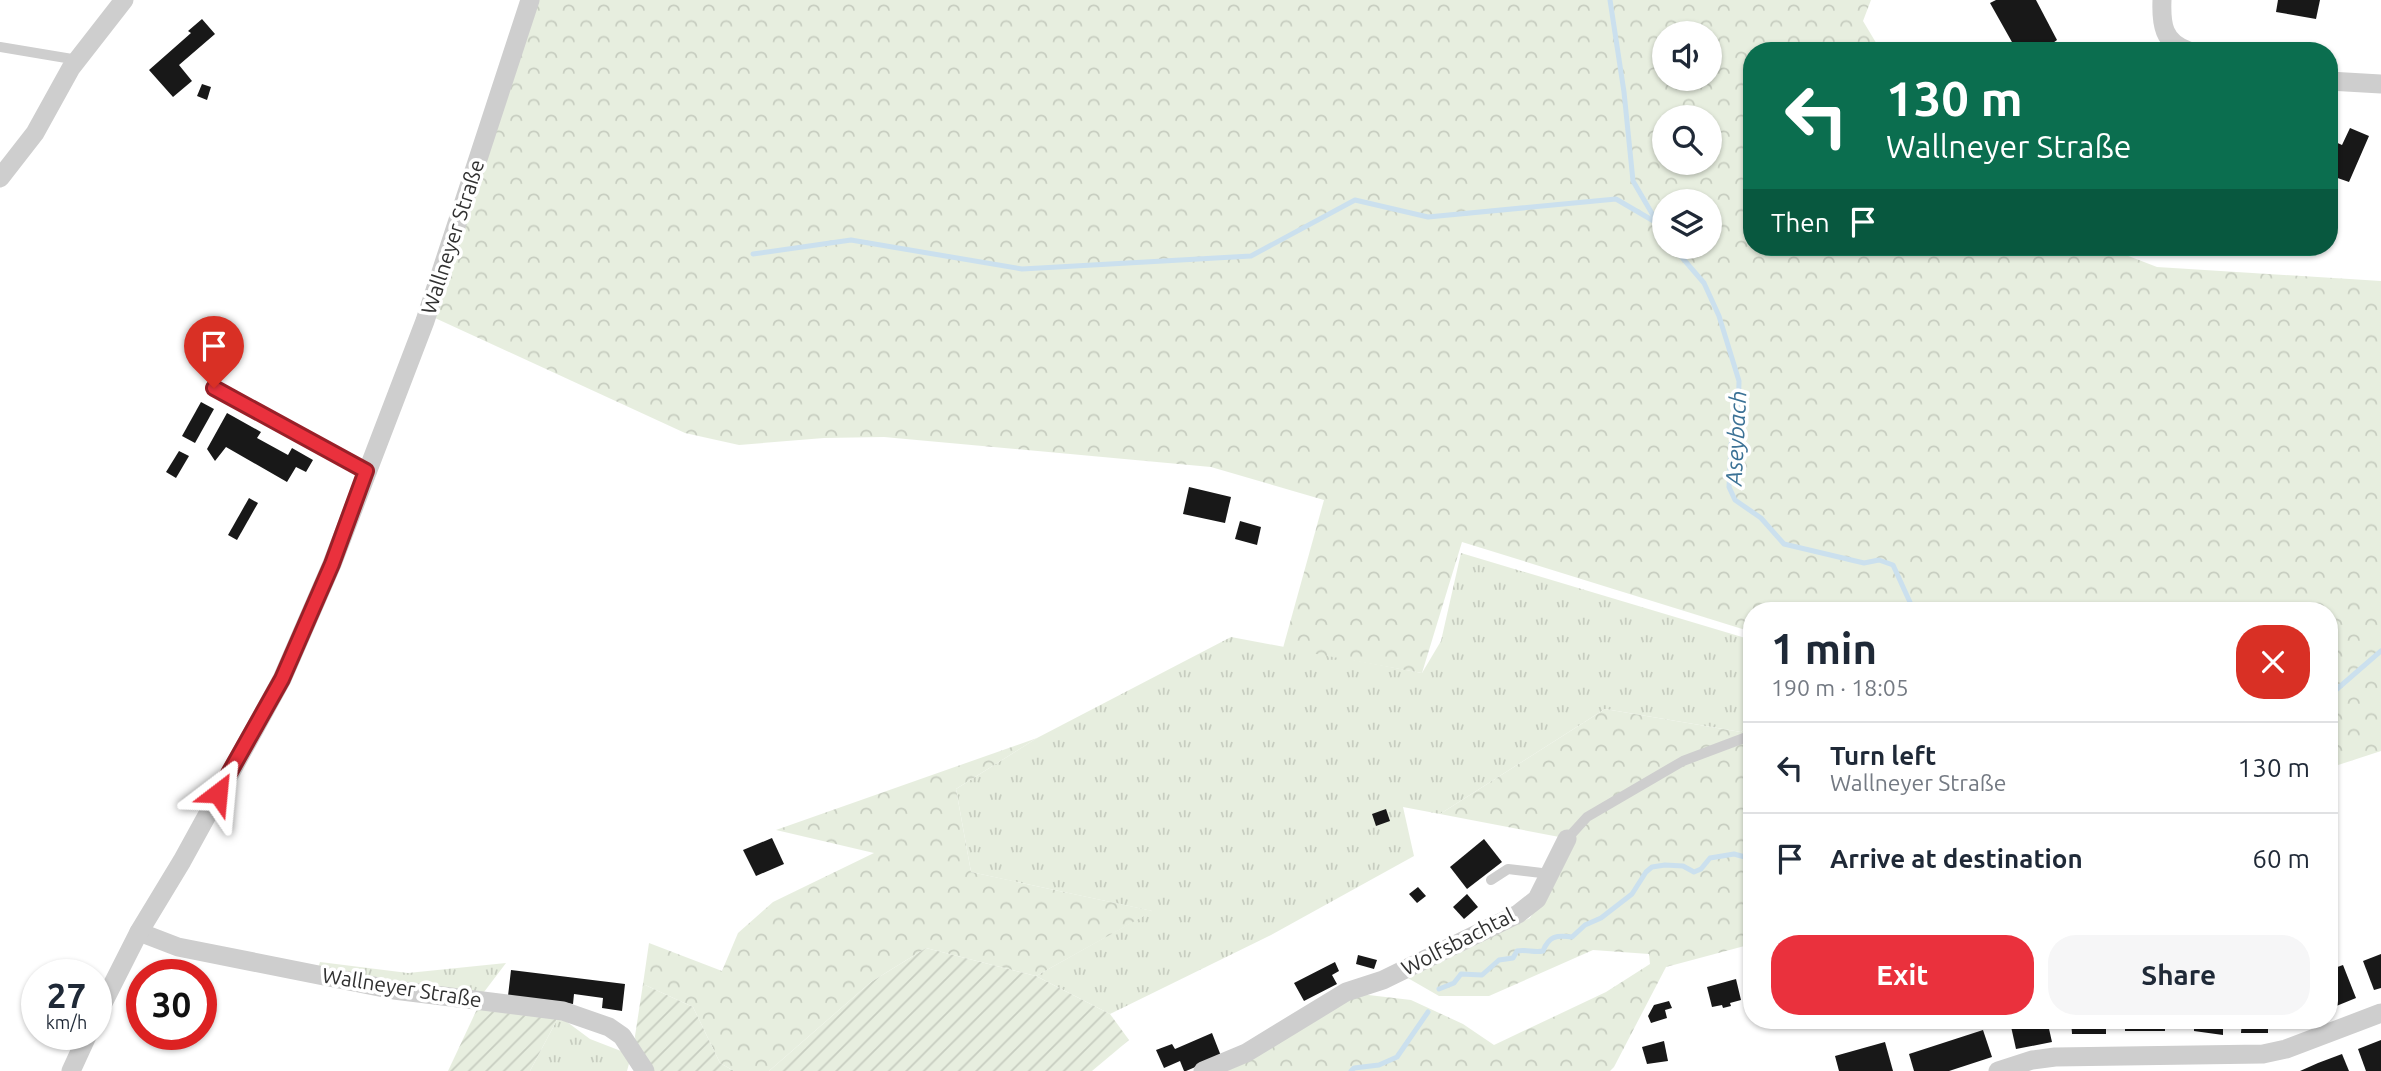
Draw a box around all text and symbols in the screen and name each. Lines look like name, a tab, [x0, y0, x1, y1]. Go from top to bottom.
map controls	[1652, 21, 1722, 259]
button: sound	[1652, 21, 1722, 91]
icon: left	[1771, 70, 1862, 161]
text: 130 m	[1886, 70, 2023, 125]
button: search	[1652, 105, 1722, 175]
text: Wallneyer Straße	[1886, 128, 2131, 164]
street label: Wallneyer Straße	[416, 156, 488, 317]
button: layers	[1652, 189, 1722, 259]
icon: arrive	[1844, 203, 1882, 241]
text: Then	[1771, 208, 1830, 237]
pin	[184, 316, 244, 388]
icon: arrive	[195, 327, 233, 365]
water label: Aseybach	[1720, 390, 1750, 487]
text: 1 min	[1771, 625, 1877, 672]
button: close	[2236, 625, 2310, 699]
text: 190 m · 18:05	[1771, 675, 1909, 700]
text: Turn left	[1830, 741, 1936, 770]
icon: left	[1771, 749, 1809, 787]
text: 130 m	[2238, 753, 2310, 782]
position arrow	[181, 756, 255, 830]
text: Wallneyer Straße	[1830, 770, 2006, 795]
icon: arrive	[1771, 840, 1809, 878]
text: Arrive at destination	[1830, 844, 2083, 873]
text: 60 m	[2252, 844, 2310, 873]
street label: Wolfsbachtal	[1397, 902, 1518, 980]
button: Exit	[1771, 935, 2034, 1015]
button: Share	[2048, 935, 2310, 1015]
speed limit sign: 30	[126, 959, 217, 1050]
street label: Wallneyer Straße	[321, 963, 484, 1011]
text: 27	[47, 975, 86, 1015]
text: km/h	[46, 1012, 87, 1032]

